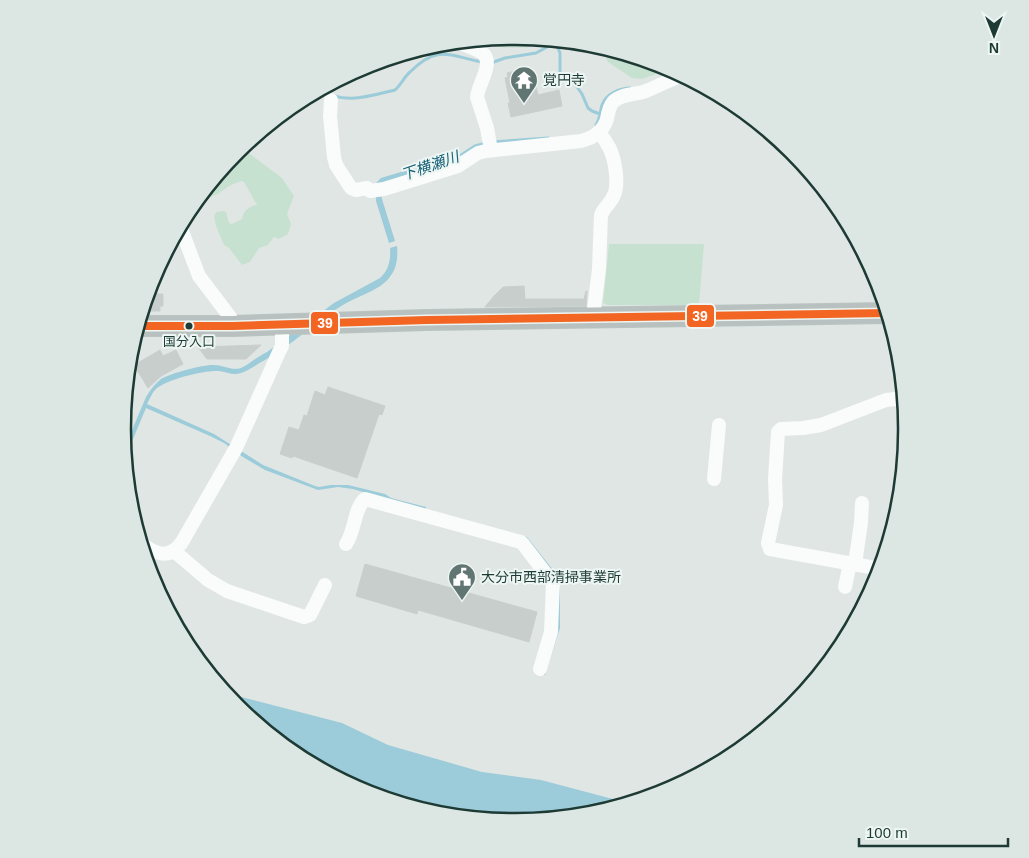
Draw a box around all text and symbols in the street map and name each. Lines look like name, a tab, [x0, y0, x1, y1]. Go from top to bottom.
north arrow	[969, 10, 1019, 60]
text: N	[989, 40, 999, 56]
temple icon: 覚円寺	[509, 65, 539, 104]
place label: 覚円寺	[543, 72, 585, 88]
water label: 下横瀬川	[399, 147, 463, 183]
line badge: 39	[686, 304, 715, 328]
text: 39	[692, 308, 708, 324]
line badge: 39	[310, 311, 339, 335]
text: 39	[317, 315, 333, 331]
marker: 国分入口	[184, 321, 194, 331]
place label: 国分入口	[163, 334, 215, 349]
public building icon: 大分市西部清掃事業所	[447, 562, 477, 601]
place label: 大分市西部清掃事業所	[481, 569, 621, 585]
scale bar	[859, 816, 1008, 848]
text: 100 m	[866, 824, 908, 841]

